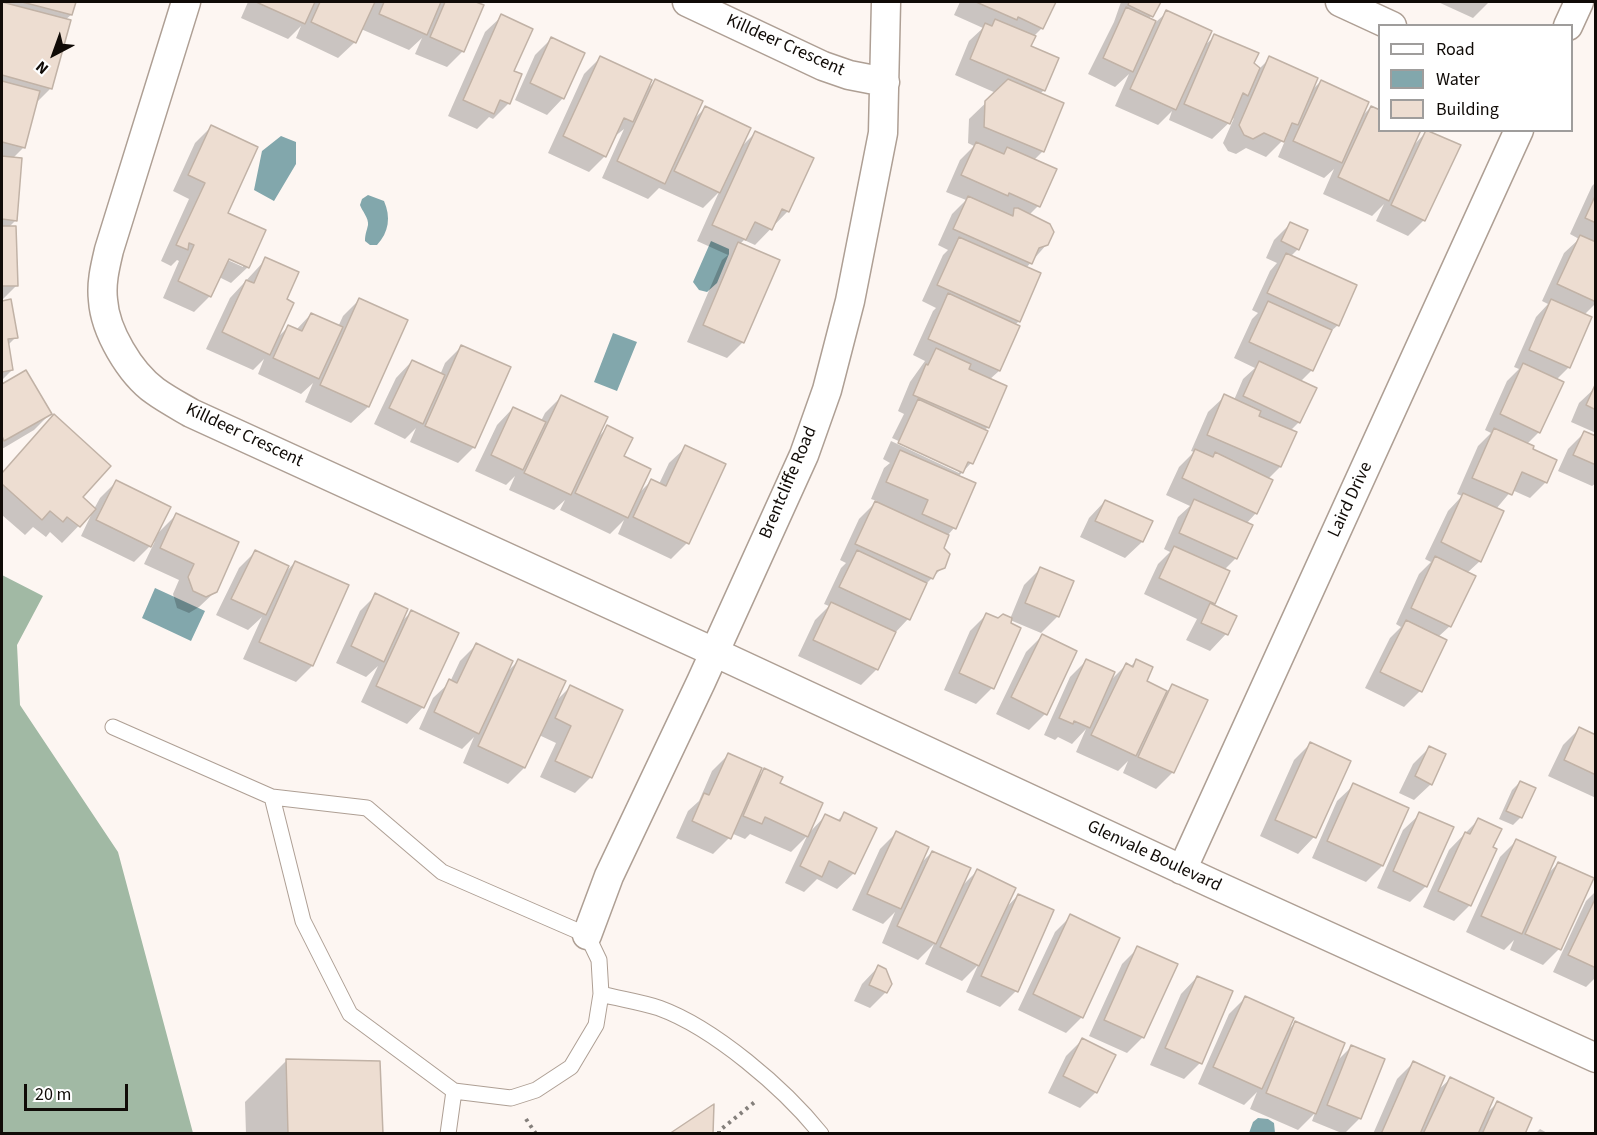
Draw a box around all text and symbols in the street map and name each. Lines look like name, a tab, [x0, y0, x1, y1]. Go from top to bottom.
street label: Killdeer Crescent	[722, 10, 848, 82]
north arrow	[24, 24, 84, 84]
legend	[1378, 24, 1573, 132]
text: Road	[1436, 37, 1475, 62]
text: N	[31, 56, 53, 79]
text: Water	[1436, 67, 1480, 92]
text: Building	[1436, 97, 1499, 122]
street label: Killdeer Crescent	[182, 399, 306, 473]
street label: Brentcliffe Road	[756, 424, 822, 542]
street label: Laird Drive	[1324, 459, 1378, 541]
street label: Glenvale Boulevard	[1083, 816, 1225, 898]
scale bar	[27, 1072, 130, 1110]
text: 20 m	[35, 1082, 71, 1107]

